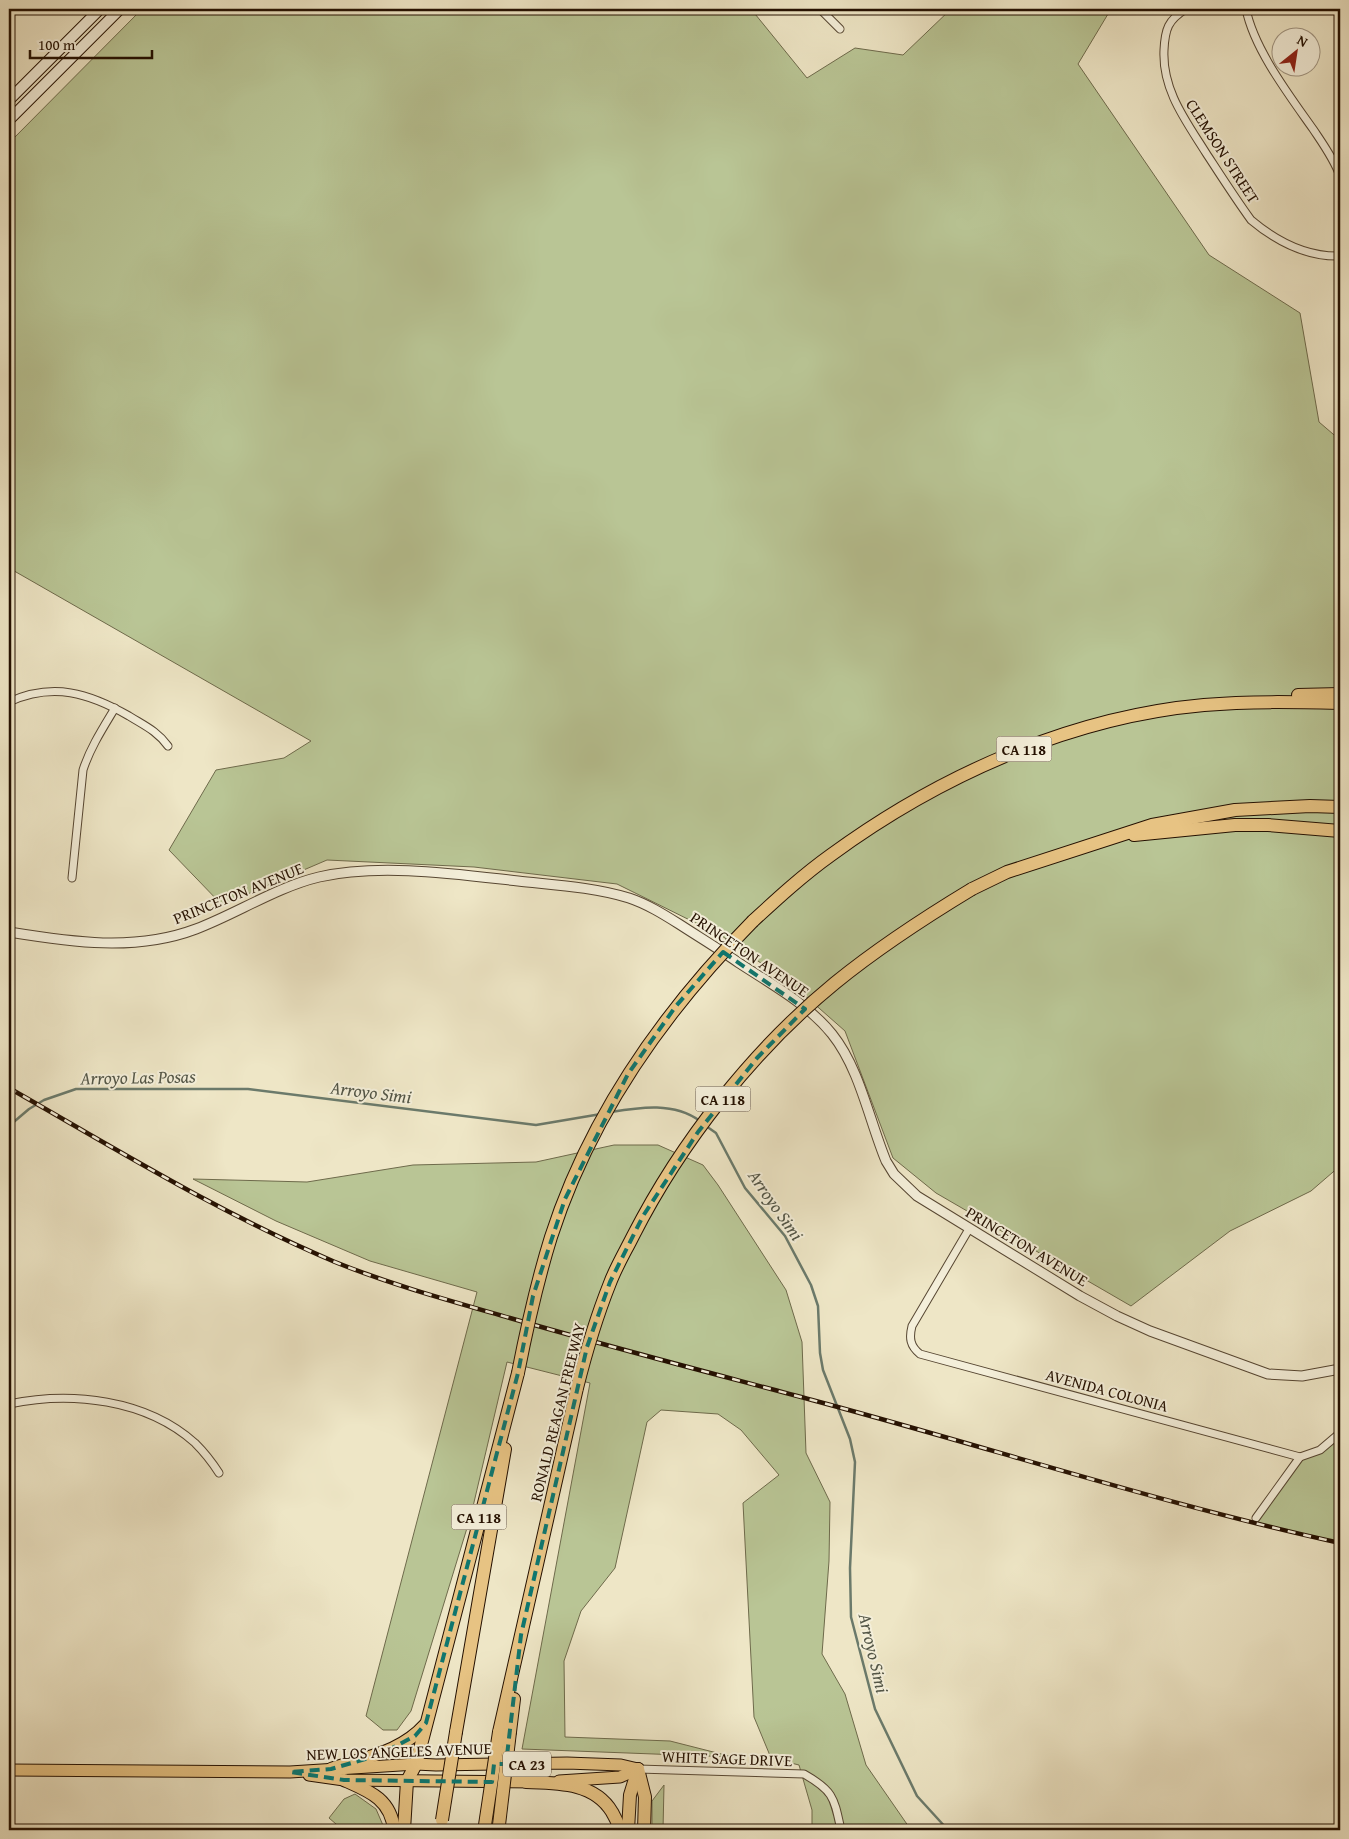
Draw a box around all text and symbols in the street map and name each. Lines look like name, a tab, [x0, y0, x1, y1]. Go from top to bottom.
scale bar	[30, 28, 152, 60]
north arrow	[1272, 28, 1322, 78]
text: N	[1293, 30, 1312, 52]
text: 100 m	[38, 34, 76, 55]
street label: CLEMSON STREET	[1180, 94, 1266, 208]
road number: CA 118	[996, 736, 1052, 762]
street label: PRINCETON AVENUE	[169, 856, 307, 930]
street label: PRINCETON AVENUE	[686, 905, 814, 1003]
water label: Arroyo Las Posas	[79, 1062, 196, 1092]
water label: Arroyo Simi	[328, 1074, 413, 1110]
road number: CA 118	[696, 1086, 750, 1112]
water label: Arroyo Simi	[741, 1163, 811, 1246]
street label: PRINCETON AVENUE	[961, 1200, 1093, 1292]
street label: RONALD REAGAN FREEWAY	[523, 1320, 591, 1504]
street label: AVENIDA COLONIA	[1043, 1362, 1171, 1418]
road number: CA 118	[452, 1504, 506, 1530]
water label: Arroyo Simi	[851, 1609, 896, 1696]
street label: NEW LOS ANGELES AVENUE	[306, 1736, 492, 1766]
street label: WHITE SAGE DRIVE	[661, 1744, 793, 1772]
road number: CA 23	[503, 1752, 551, 1776]

